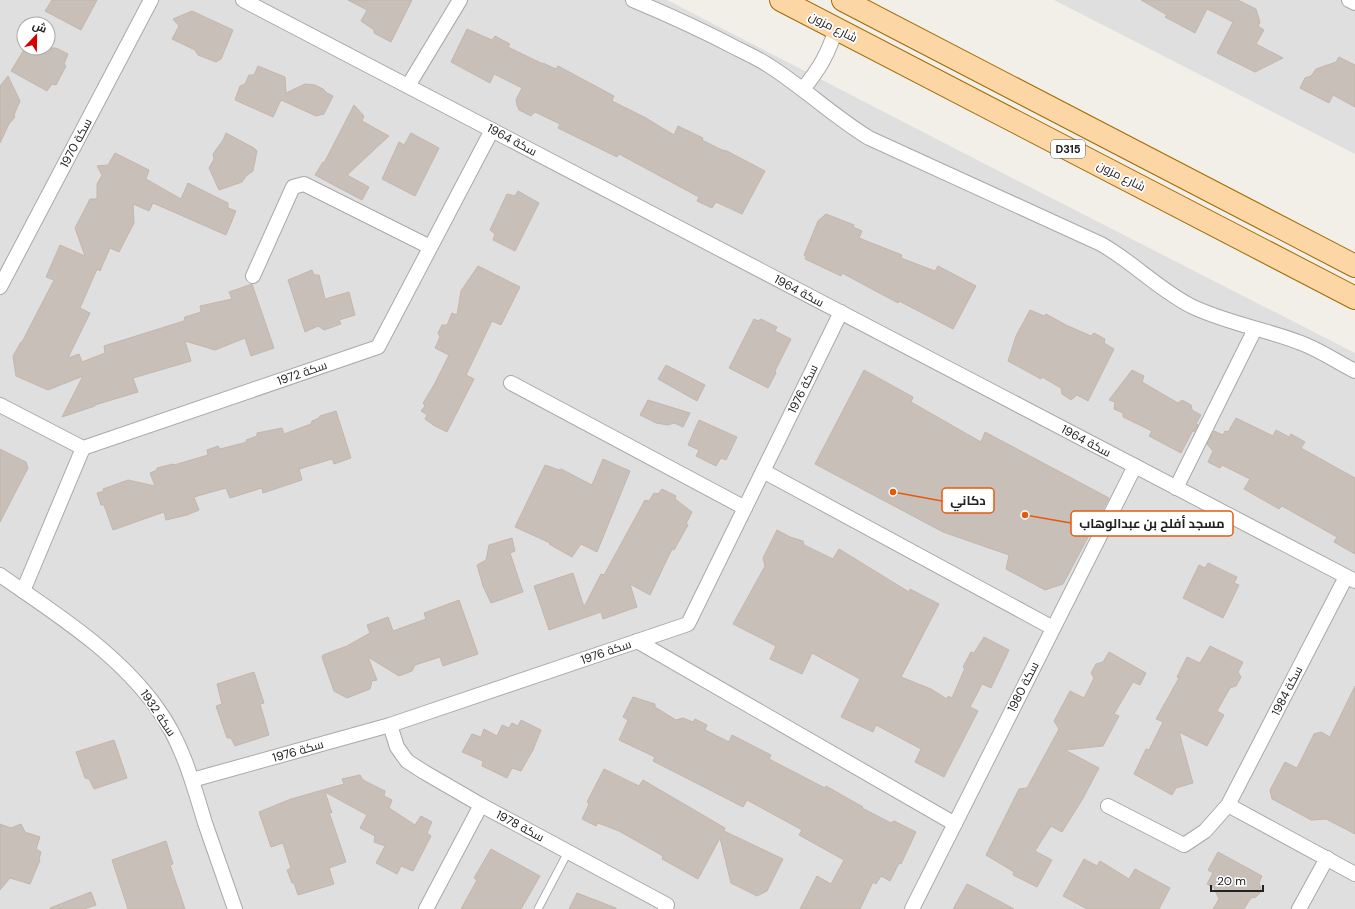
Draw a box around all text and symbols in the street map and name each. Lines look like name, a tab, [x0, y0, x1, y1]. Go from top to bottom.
street label: شارع مزون	[806, 8, 860, 46]
north arrow	[16, 16, 56, 56]
text: ش	[31, 18, 49, 36]
street label: سكة 1970	[56, 116, 96, 170]
street label: سكة 1964	[484, 120, 540, 160]
road number: D315	[1051, 140, 1085, 158]
street label: شارع مزون	[1094, 157, 1148, 195]
street label: سكة 1964	[771, 271, 827, 311]
street label: سكة 1972	[275, 357, 329, 389]
street label: سكة 1976	[784, 362, 822, 416]
street label: سكة 1964	[1058, 421, 1114, 461]
callout: دكاني	[942, 488, 994, 513]
text: دكاني	[950, 492, 986, 512]
callout: مسجد أفلح بن عبدالوهاب	[1071, 511, 1233, 536]
text: مسجد أفلح بن عبدالوهاب	[1079, 515, 1225, 532]
street label: سكة 1976	[579, 636, 634, 668]
street label: سكة 1980	[1003, 659, 1043, 715]
street label: سكة 1984	[1268, 663, 1306, 719]
street label: سكة 1932	[137, 687, 180, 740]
street label: سكة 1976	[271, 736, 326, 766]
street label: سكة 1978	[493, 807, 547, 845]
scale bar	[1211, 867, 1263, 893]
text: 20 m	[1217, 873, 1246, 889]

